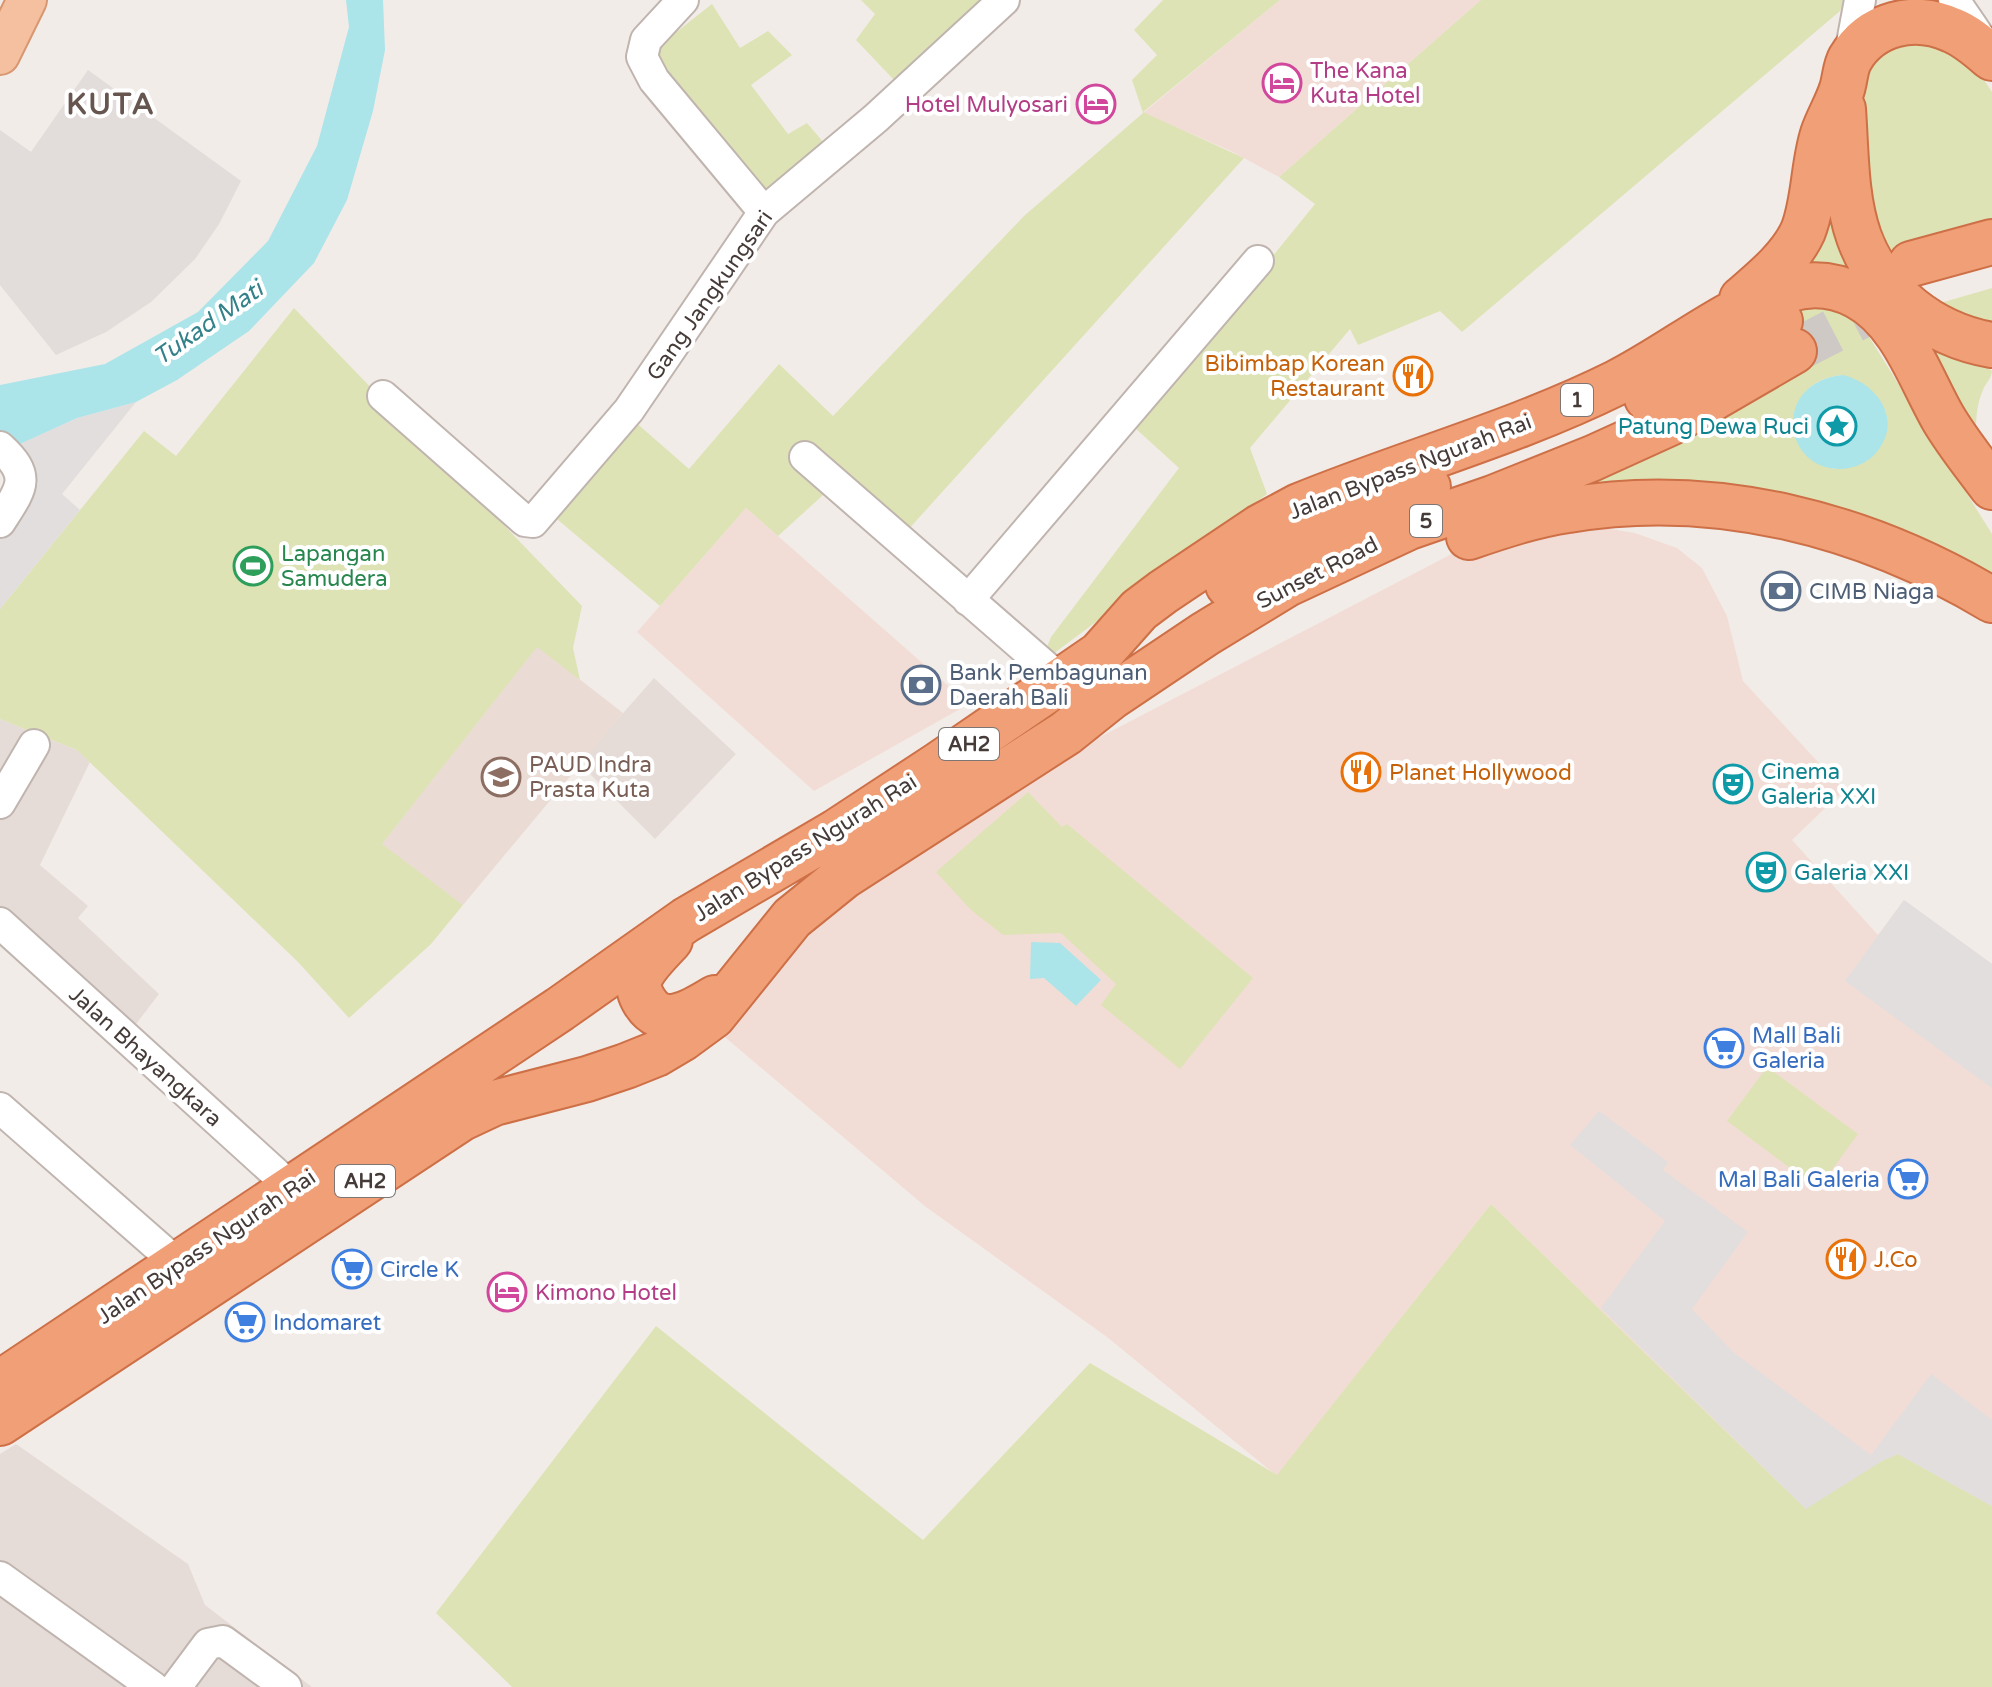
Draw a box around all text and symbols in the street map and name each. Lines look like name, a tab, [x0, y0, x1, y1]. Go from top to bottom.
place label: The Kana Kuta Hotel	[1310, 58, 1420, 109]
hotel icon: The Kana Kuta Hotel	[1261, 62, 1303, 104]
hotel icon: Hotel Mulyosari	[1075, 83, 1117, 125]
district label: KUTA	[66, 86, 156, 123]
place label: Hotel Mulyosari	[905, 92, 1068, 118]
street label: Gang Jangkungsari	[641, 206, 778, 386]
water label: Tukad Mati	[148, 273, 271, 372]
place label: Bibimbap Korean Restaurant	[1205, 351, 1385, 402]
restaurant icon: Bibimbap Korean Restaurant	[1392, 355, 1434, 397]
road number: 1	[1561, 384, 1593, 416]
place icon: Patung Dewa Ruci	[1816, 405, 1858, 447]
street label: Jalan Bypass Ngurah Rai	[1286, 409, 1535, 525]
place label: Patung Dewa Ruci	[1618, 414, 1809, 440]
road number: 5	[1410, 505, 1442, 537]
street label: Sunset Road	[1252, 531, 1382, 615]
place label: Lapangan Samudera	[281, 541, 388, 592]
sports icon: Lapangan Samudera	[232, 545, 274, 587]
bank icon: CIMB Niaga	[1760, 570, 1802, 612]
place label: CIMB Niaga	[1809, 579, 1934, 605]
place label: Bank Pembagunan Daerah Bali	[949, 660, 1148, 711]
bank icon: Bank Pembagunan Daerah Bali	[900, 664, 942, 706]
road number: AH2	[939, 728, 999, 760]
restaurant icon: Planet Hollywood	[1340, 751, 1382, 793]
place label: PAUD Indra Prasta Kuta	[529, 752, 652, 803]
school or university icon: PAUD Indra Prasta Kuta	[480, 756, 522, 798]
place label: Cinema Galeria XXI	[1761, 759, 1876, 810]
place label: Planet Hollywood	[1389, 760, 1572, 786]
theatre icon: Cinema Galeria XXI	[1712, 763, 1754, 805]
street label: Jalan Bypass Ngurah Rai	[689, 769, 922, 927]
theatre icon: Galeria XXI	[1745, 851, 1787, 893]
place label: Galeria XXI	[1794, 860, 1909, 886]
street label: Jalan Bhayangkara	[64, 981, 227, 1132]
place label: Mall Bali Galeria	[1752, 1023, 1841, 1074]
supermarket icon: Mall Bali Galeria	[1703, 1027, 1745, 1069]
supermarket icon: Mal Bali Galeria	[1887, 1158, 1929, 1200]
street label: Jalan Bypass Ngurah Rai	[93, 1164, 321, 1330]
road number: AH2	[335, 1165, 395, 1197]
place label: Mal Bali Galeria	[1718, 1167, 1880, 1193]
restaurant icon: J.Co	[1825, 1238, 1867, 1280]
place label: J.Co	[1874, 1247, 1918, 1273]
supermarket icon: Circle K	[331, 1248, 373, 1290]
place label: Circle K	[380, 1257, 459, 1283]
hotel icon: Kimono Hotel	[486, 1271, 528, 1313]
place label: Kimono Hotel	[535, 1280, 677, 1306]
supermarket icon: Indomaret	[224, 1301, 266, 1343]
place label: Indomaret	[273, 1310, 381, 1336]

